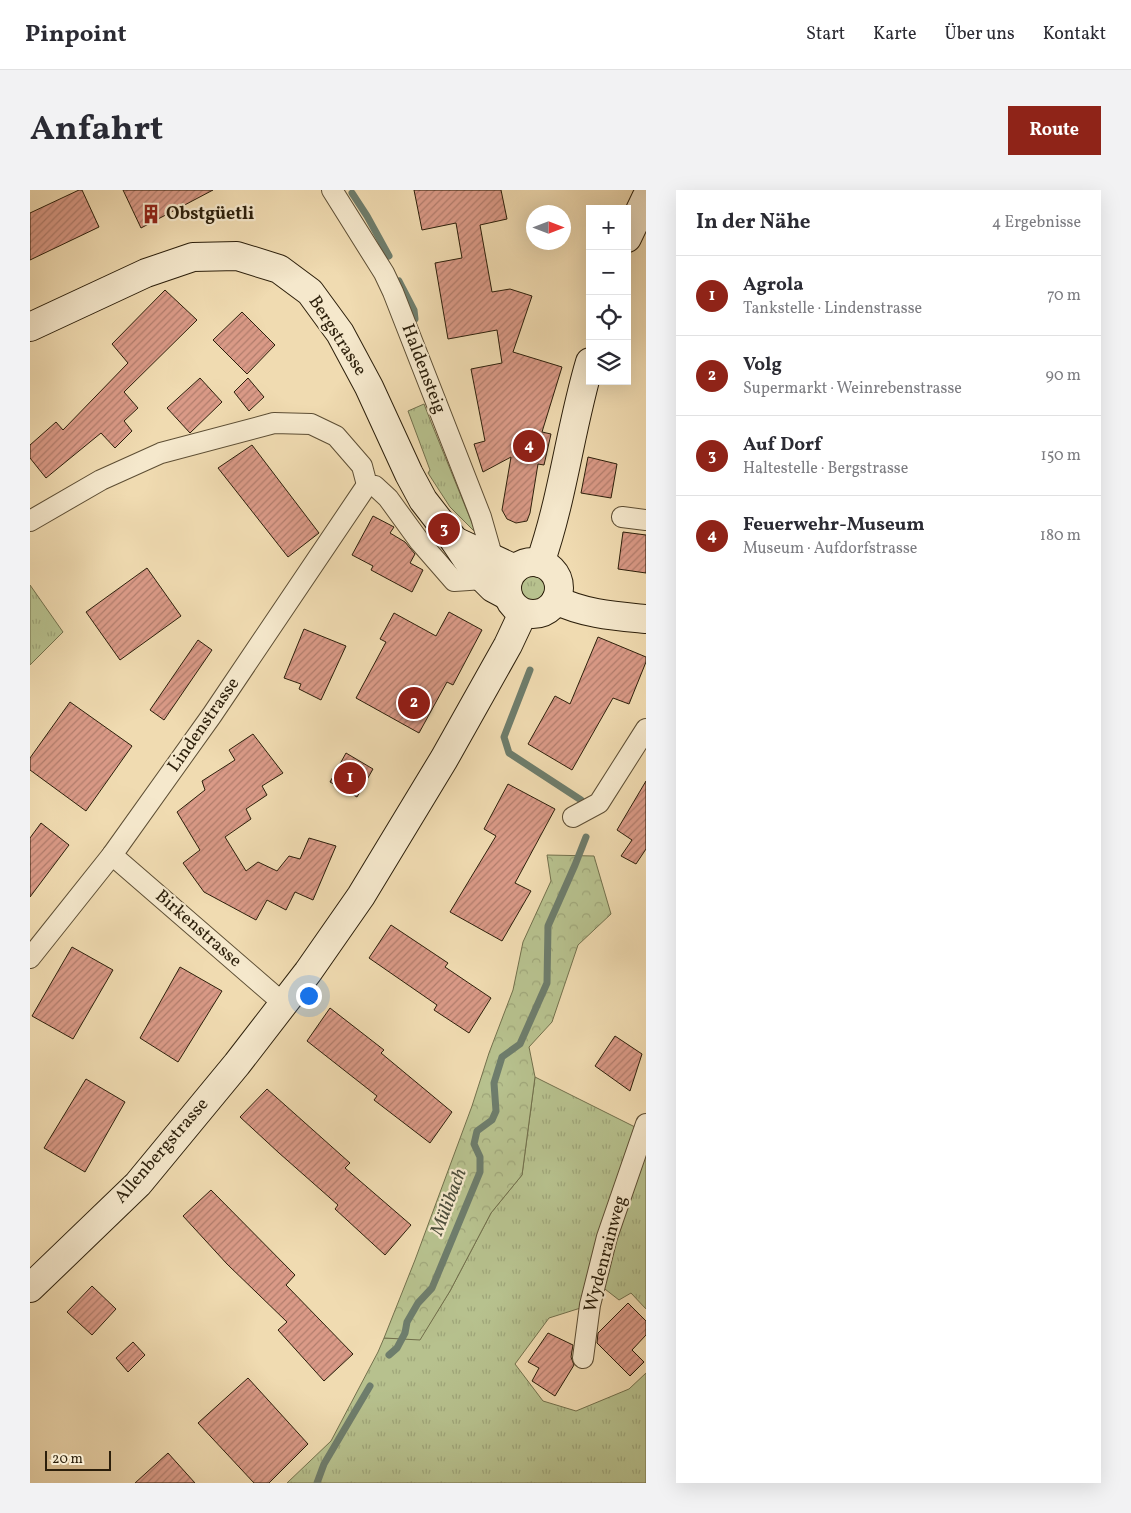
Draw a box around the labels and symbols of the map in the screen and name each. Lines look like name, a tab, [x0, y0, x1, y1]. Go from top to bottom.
place label: Obstgüetli	[166, 202, 254, 227]
building icon: Obstgüetli	[140, 203, 162, 225]
north arrow	[526, 205, 571, 250]
street label: Bergstrasse	[302, 291, 372, 381]
street label: Haldensteig	[394, 320, 452, 418]
pin: 4	[513, 427, 545, 465]
pin: 3	[428, 510, 460, 548]
street label: Lindenstrasse	[162, 673, 246, 777]
pin: 2	[398, 684, 430, 722]
pin: 1	[334, 759, 366, 797]
street label: Birkenstrasse	[149, 884, 247, 974]
your location	[296, 983, 322, 1009]
street label: Allenbergstrasse	[109, 1093, 215, 1209]
water label: Mülibach	[424, 1165, 474, 1240]
street label: Wydenrainweg	[578, 1193, 634, 1315]
scale bar	[45, 1448, 111, 1471]

